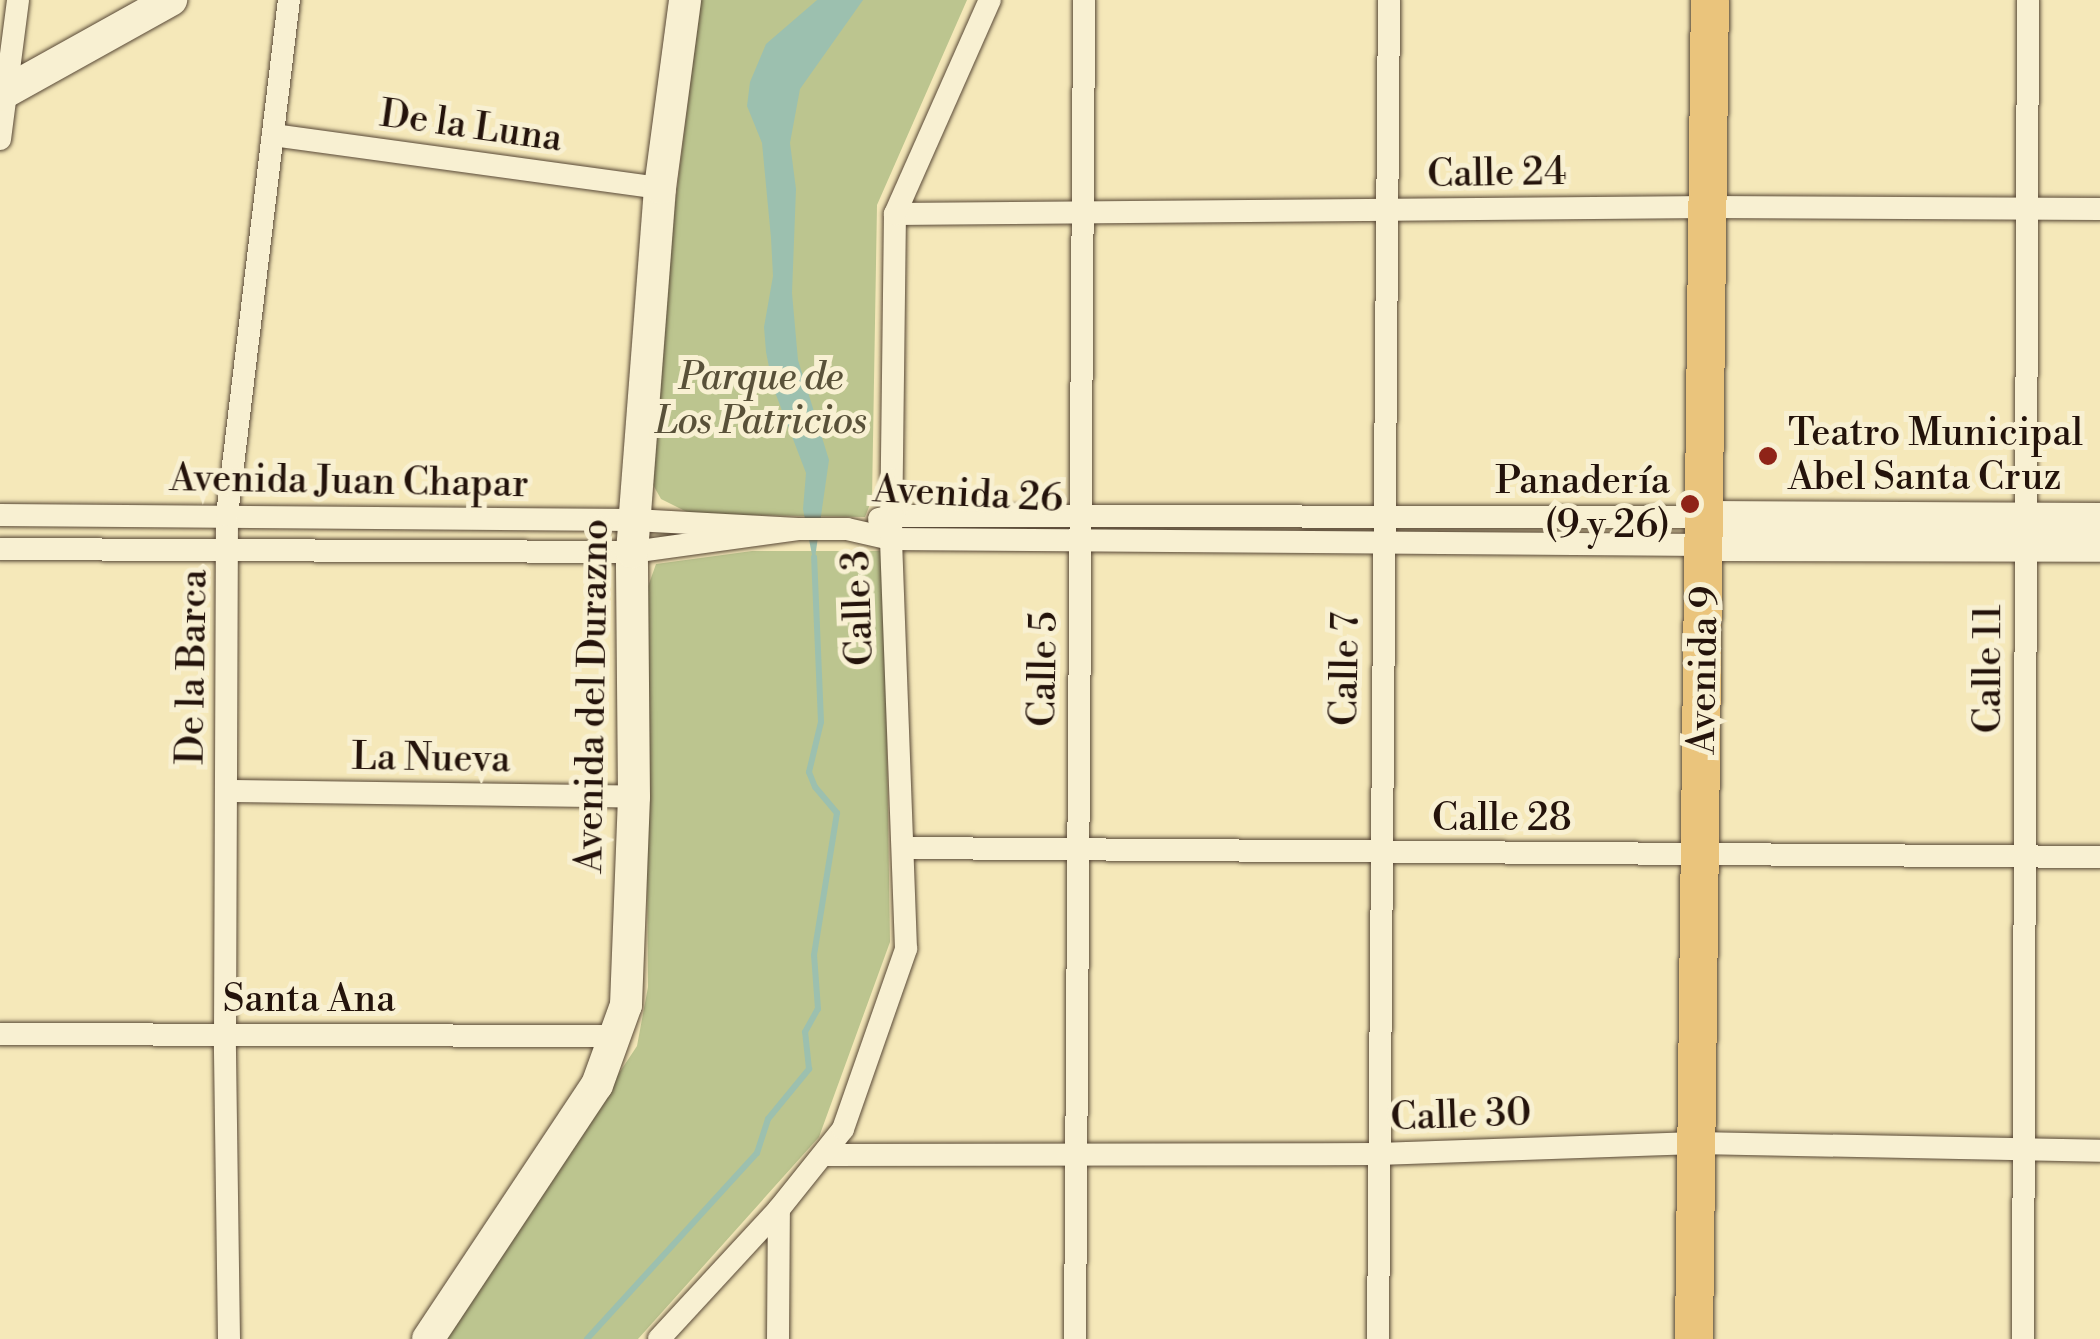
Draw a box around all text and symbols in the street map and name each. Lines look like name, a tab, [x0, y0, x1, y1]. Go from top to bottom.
street label: De la Luna	[377, 92, 565, 162]
street label: Calle 24	[1427, 150, 1567, 198]
park label: Parque de Los Patricios	[655, 355, 867, 444]
place label: Teatro Municipal Abel Santa Cruz	[1788, 411, 2083, 500]
marker: Teatro Municipal Abel Santa Cruz	[1757, 445, 1779, 467]
street label: Avenida Juan Chapar	[169, 456, 529, 508]
place label: Panadería (9 y 26)	[1495, 459, 1670, 548]
street label: Avenida 26	[872, 467, 1064, 523]
marker: Panadería (9 y 26)	[1679, 493, 1701, 515]
street label: Avenida del Durazno	[567, 518, 619, 874]
street label: Calle 3	[834, 549, 884, 667]
street label: De la Barca	[169, 569, 217, 765]
street label: Avenida 9	[1680, 585, 1728, 755]
street label: Calle 11	[1966, 605, 2012, 733]
street label: Calle 5	[1020, 611, 1068, 727]
street label: Calle 7	[1322, 612, 1370, 726]
street label: La Nueva	[351, 735, 511, 783]
street label: Calle 28	[1432, 796, 1572, 842]
street label: Santa Ana	[223, 977, 395, 1023]
street label: Calle 30	[1390, 1091, 1532, 1141]

